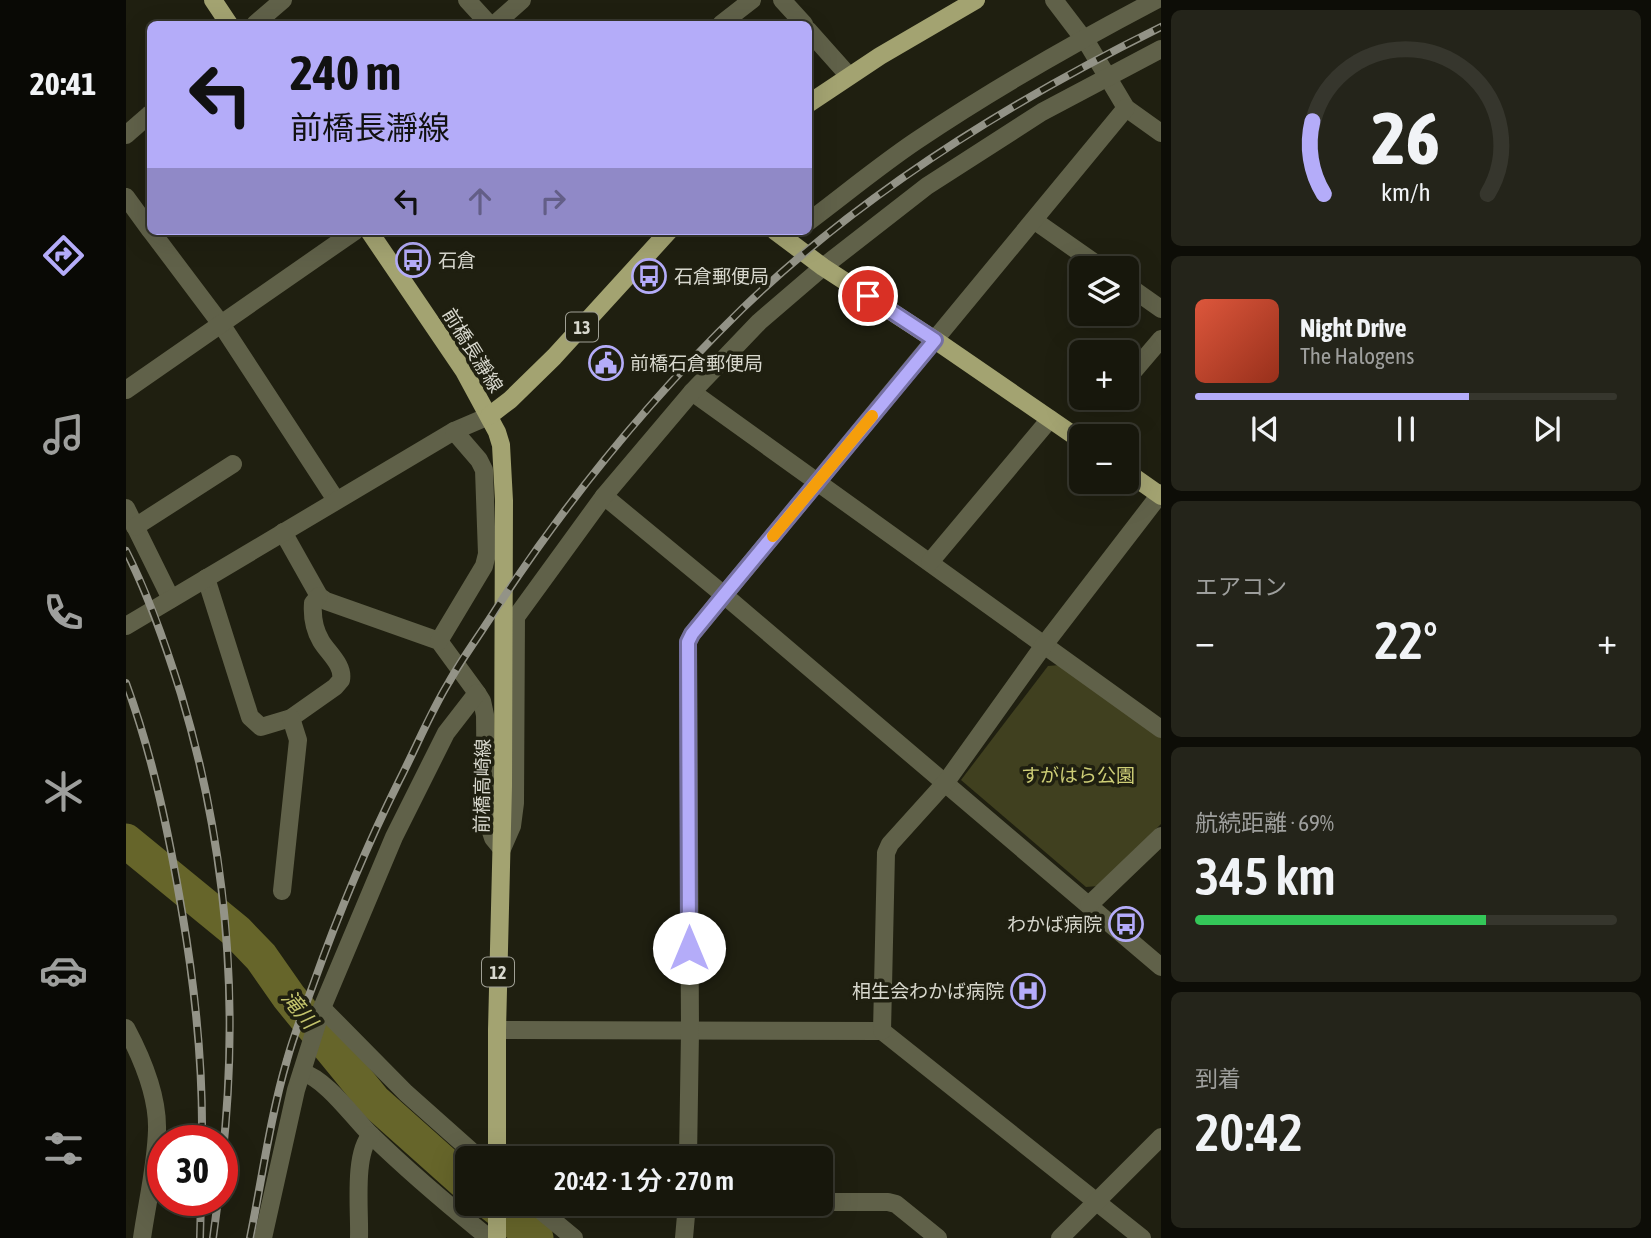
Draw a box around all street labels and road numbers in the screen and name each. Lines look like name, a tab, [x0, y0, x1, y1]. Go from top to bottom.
street label: 前橋長瀞線	[438, 304, 508, 396]
road number: 13	[566, 312, 598, 342]
street label: 前橋高崎線	[470, 738, 494, 834]
road number: 12	[482, 958, 514, 987]

